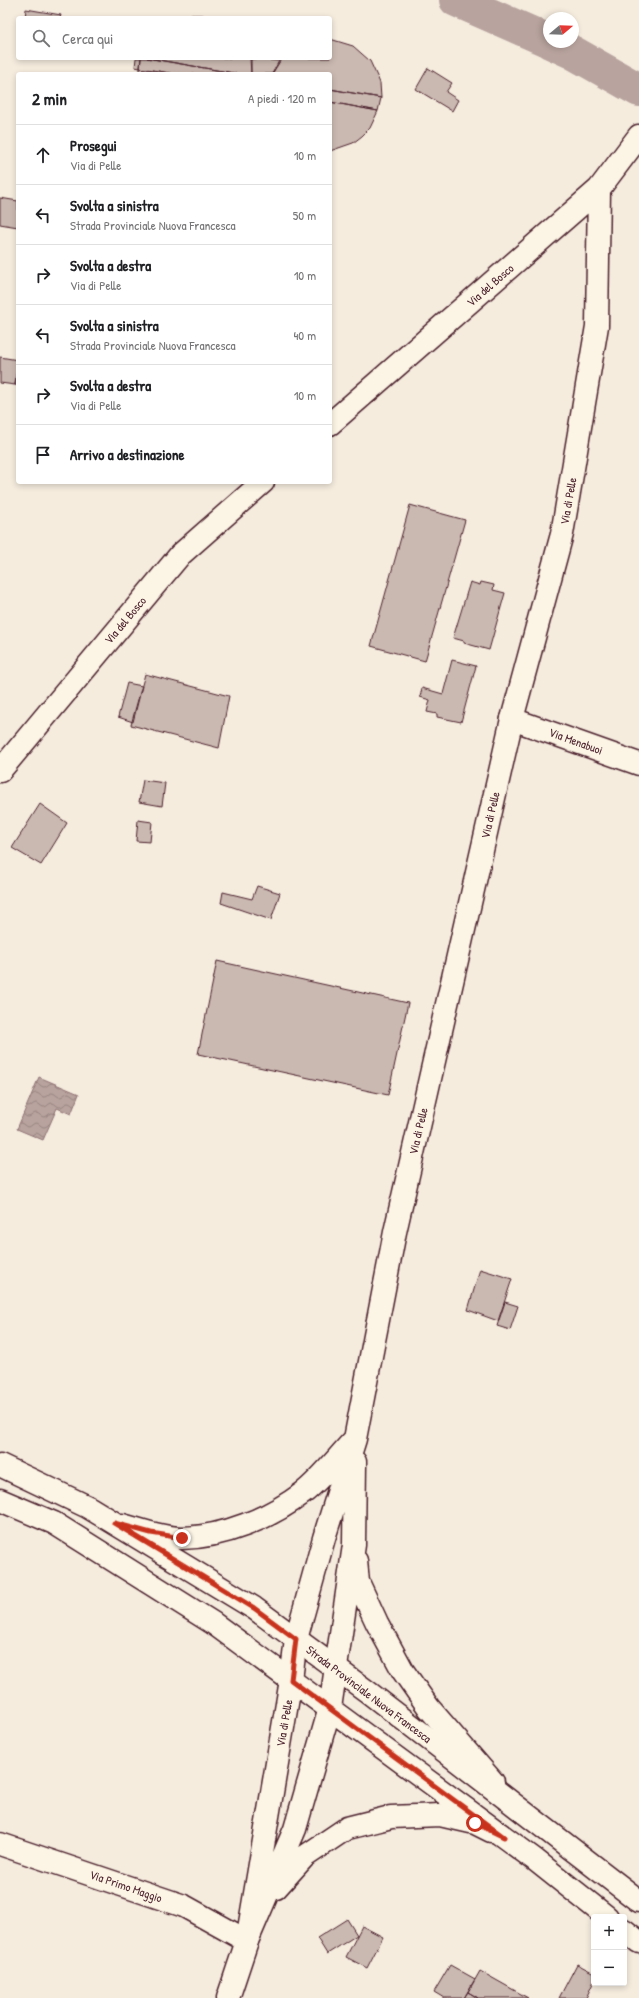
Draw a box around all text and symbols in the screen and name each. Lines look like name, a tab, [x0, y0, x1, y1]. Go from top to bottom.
north arrow	[543, 12, 579, 48]
search box	[16, 16, 332, 60]
icon: search	[30, 27, 52, 49]
text: Cerca qui	[62, 28, 113, 49]
text: 2 min	[32, 87, 67, 110]
text: A piedi · 120 m	[248, 89, 316, 107]
text: Prosegui	[70, 135, 117, 156]
icon: ahead	[32, 144, 54, 166]
text: 10 m	[294, 146, 316, 164]
text: Via di Pelle	[70, 156, 121, 174]
text: Svolta a sinistra	[70, 195, 159, 216]
icon: left	[32, 204, 54, 226]
text: 50 m	[293, 206, 316, 224]
text: Strada Provinciale Nuova Francesca	[70, 216, 236, 234]
text: Svolta a destra	[70, 255, 151, 276]
street label: Via del Bosco	[463, 260, 517, 310]
icon: right	[32, 264, 54, 286]
text: 10 m	[294, 266, 316, 284]
text: Via di Pelle	[70, 276, 121, 294]
text: Svolta a sinistra	[70, 315, 159, 336]
icon: left	[32, 324, 54, 346]
text: 40 m	[293, 326, 316, 344]
text: Strada Provinciale Nuova Francesca	[70, 336, 236, 354]
text: Svolta a destra	[70, 375, 151, 396]
icon: right	[32, 384, 54, 406]
text: 10 m	[294, 386, 316, 404]
text: Via di Pelle	[70, 396, 121, 414]
icon: arrive	[32, 444, 54, 466]
text: Arrivo a destinazione	[70, 444, 184, 465]
street label: Via di Pelle	[556, 476, 581, 526]
street label: Via del Bosco	[100, 592, 150, 647]
street label: Via Menabuoi	[547, 723, 605, 759]
street label: Via di Pelle	[476, 790, 504, 840]
street label: Via di Pelle	[404, 1106, 432, 1156]
route end	[173, 1529, 191, 1547]
street label: Strada Provinciale Nuova Francesca	[303, 1641, 435, 1747]
street label: Via di Pelle	[272, 1698, 297, 1748]
route start	[466, 1814, 484, 1832]
street label: Via Primo Maggio	[87, 1866, 165, 1906]
map controls	[591, 1914, 627, 1986]
button: +	[591, 1914, 627, 1950]
button: −	[591, 1950, 627, 1986]

